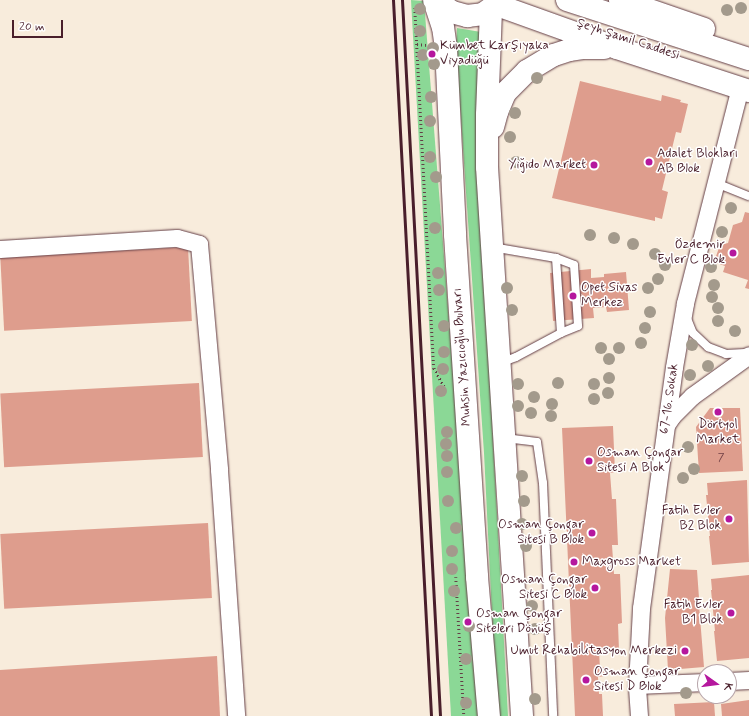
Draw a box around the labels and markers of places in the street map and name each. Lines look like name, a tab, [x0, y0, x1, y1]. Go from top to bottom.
place label: Kümbet Karşıyaka Viyadüğü	[440, 39, 549, 70]
marker: Kümbet Karşıyaka Viyadüğü	[427, 49, 437, 59]
place label: Adalet Blokları AB Blok	[657, 147, 738, 178]
place label: Yiğido Market	[508, 157, 586, 173]
marker: Adalet Blokları AB Blok	[644, 157, 654, 167]
marker: Yiğido Market	[589, 160, 599, 170]
place label: Özdemir Evler C Blok	[656, 238, 725, 269]
marker: Özdemir Evler C Blok	[728, 248, 738, 258]
place label: Opet Sivas Merkez	[581, 281, 637, 312]
marker: Opet Sivas Merkez	[568, 291, 578, 301]
marker: Dörtyol Market	[713, 407, 723, 417]
place label: Dörtyol Market	[696, 418, 740, 449]
place label: Osman Çongar Sitesi A Blok	[597, 446, 683, 477]
marker: Osman Çongar Sitesi A Blok	[584, 456, 594, 466]
place label: Fatih Evler B2 Blok	[661, 504, 721, 535]
marker: Fatih Evler B2 Blok	[724, 514, 734, 524]
place label: Osman Çongar Sitesi B Blok	[498, 518, 584, 549]
marker: Osman Çongar Sitesi B Blok	[587, 528, 597, 538]
place label: Maxgross Market	[582, 554, 682, 570]
marker: Maxgross Market	[569, 557, 579, 567]
place label: Osman Çongar Sitesi C Blok	[501, 573, 587, 604]
marker: Osman Çongar Sitesi C Blok	[590, 583, 600, 593]
place label: Fatih Evler B1 Blok	[663, 598, 723, 629]
place label: Osman Çongar Siteleri Dönüş	[476, 607, 562, 638]
marker: Fatih Evler B1 Blok	[726, 608, 736, 618]
marker: Osman Çongar Siteleri Dönüş	[463, 617, 473, 627]
place label: Umut Rehabilitasyon Merkezi	[515, 643, 677, 659]
marker: Umut Rehabilitasyon Merkezi	[680, 646, 690, 656]
place label: Osman Çongar Sitesi D Blok	[594, 665, 680, 696]
marker: Osman Çongar Sitesi D Blok	[581, 675, 591, 685]

